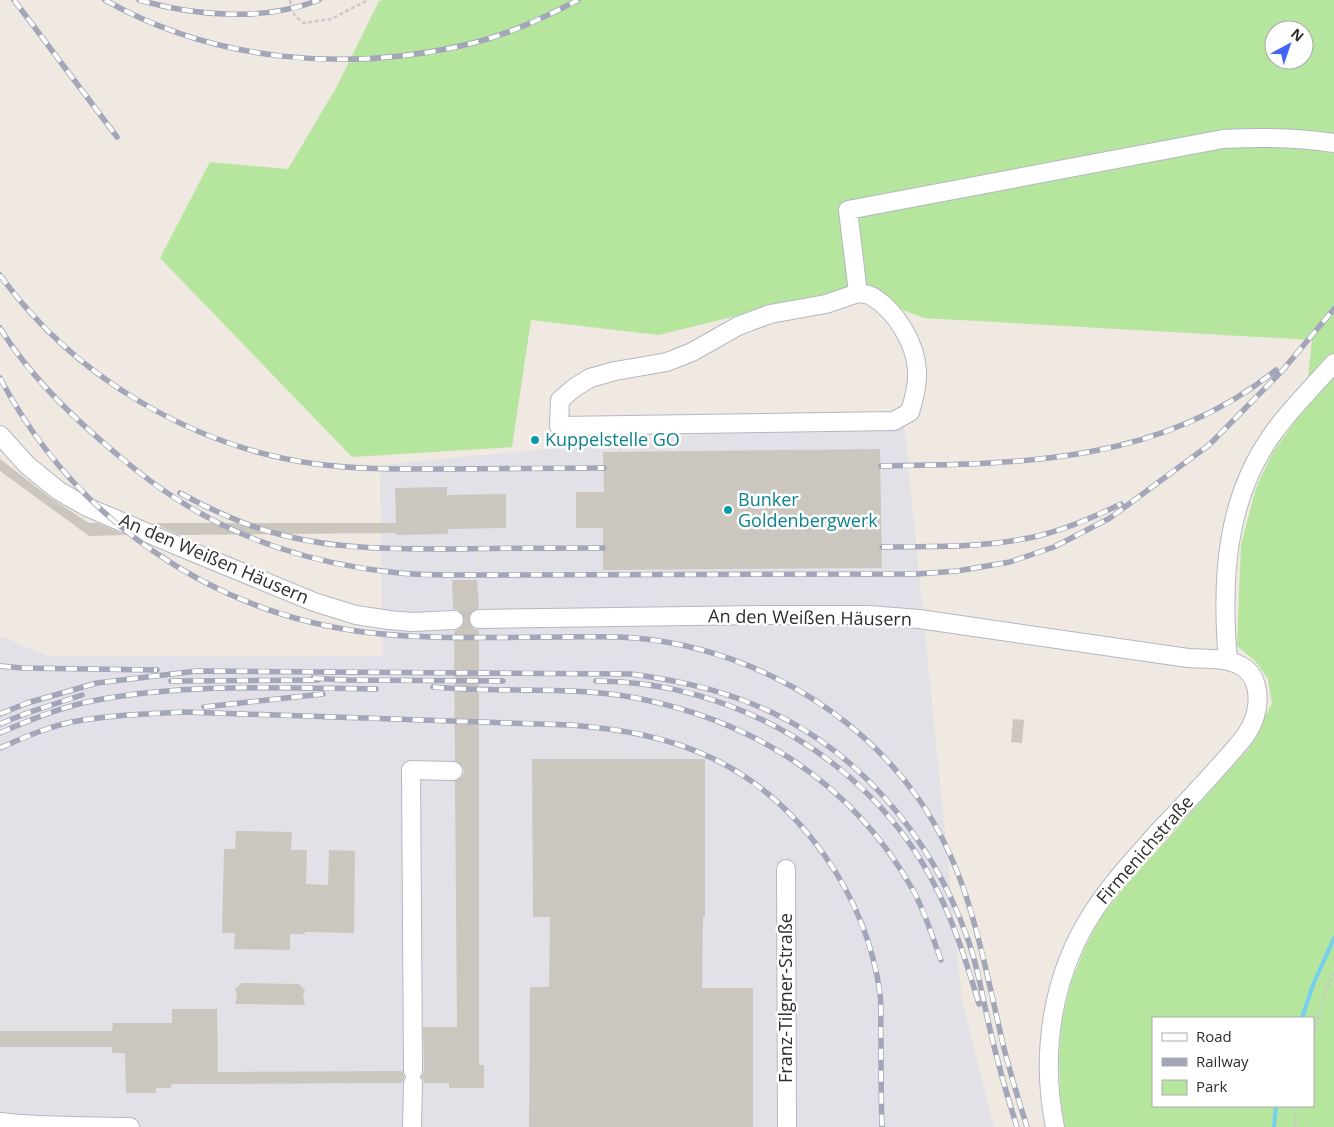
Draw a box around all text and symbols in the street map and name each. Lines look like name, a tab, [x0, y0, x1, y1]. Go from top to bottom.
north arrow	[1264, 20, 1314, 70]
text: N	[1287, 24, 1308, 46]
place label: Kuppelstelle GO	[545, 427, 680, 451]
marker: Kuppelstelle GO	[529, 434, 541, 446]
place label: Bunker Goldenbergwerk	[738, 487, 878, 532]
marker: Bunker Goldenbergwerk	[722, 504, 734, 516]
street label: An den Weißen Häusern	[116, 507, 313, 609]
street label: An den Weißen Häusern	[708, 603, 912, 631]
street label: Firmenichstraße	[1090, 790, 1198, 909]
street label: Franz-Tilgner-Straße	[773, 913, 797, 1083]
legend	[1152, 1017, 1314, 1107]
text: Road	[1196, 1026, 1232, 1046]
text: Railway	[1196, 1051, 1249, 1071]
text: Park	[1196, 1076, 1227, 1096]

